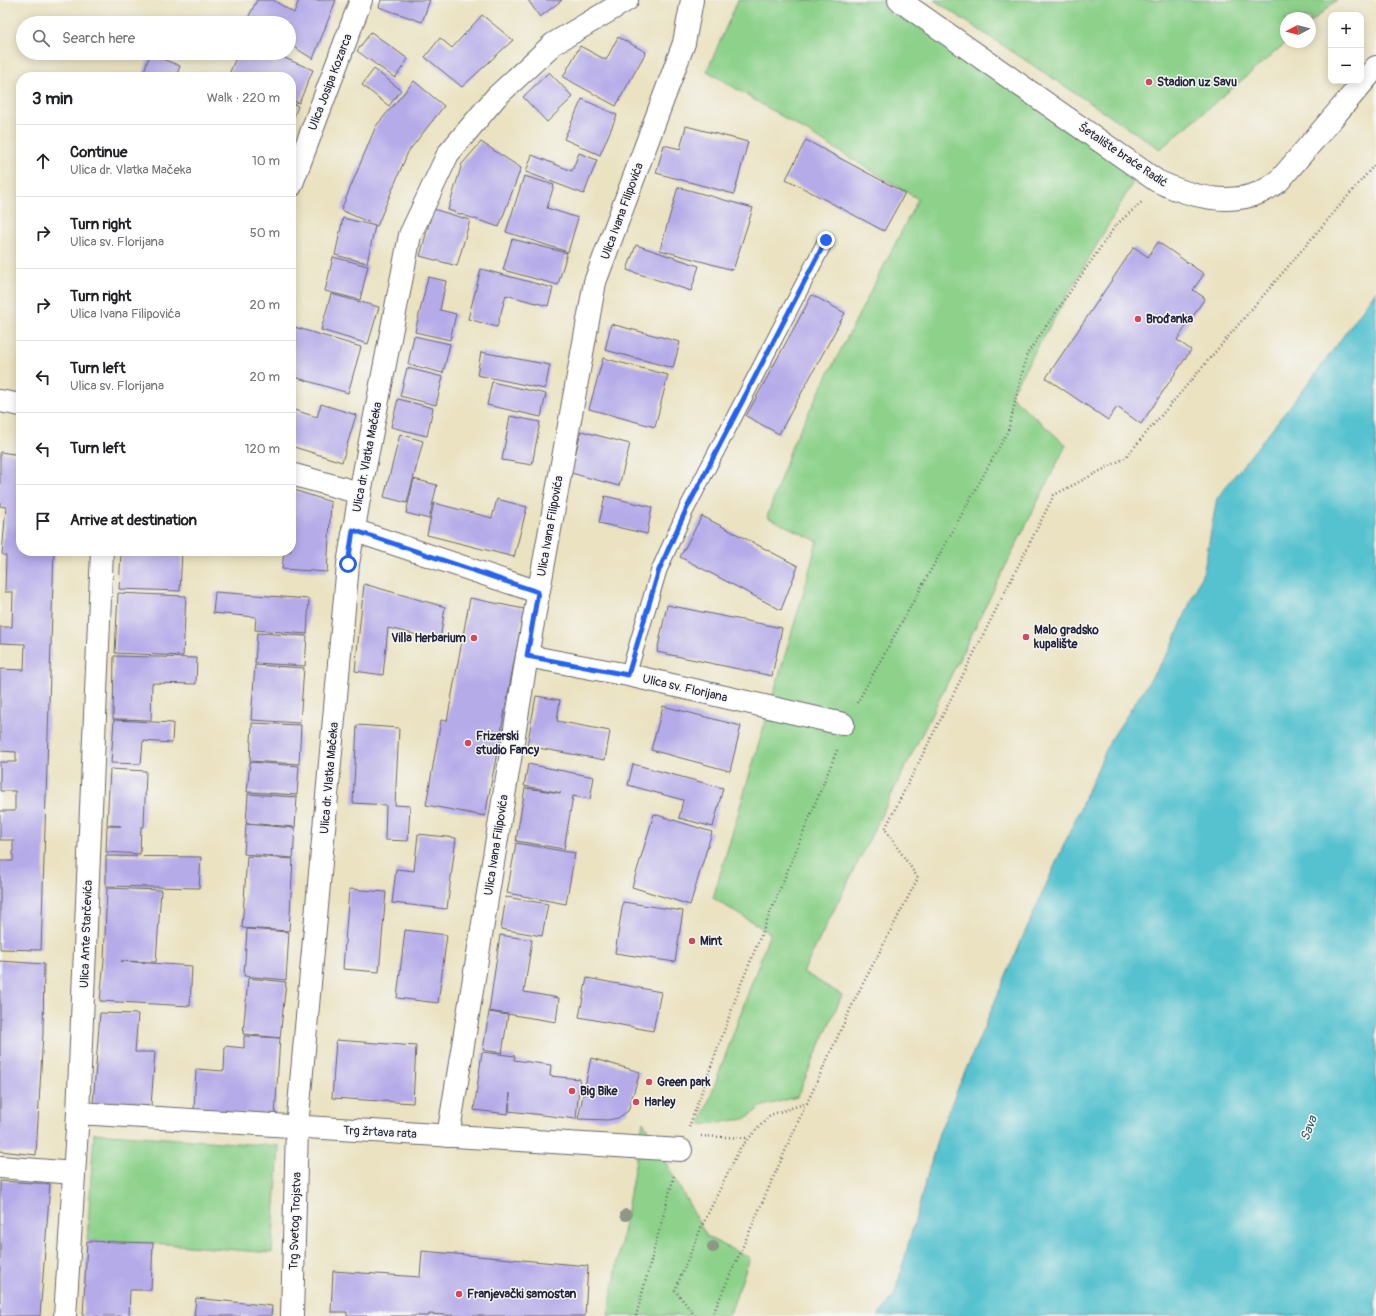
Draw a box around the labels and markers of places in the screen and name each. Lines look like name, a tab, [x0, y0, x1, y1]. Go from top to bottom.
place label: Stadion uz Savu	[1157, 75, 1237, 90]
marker: Stadion uz Savu	[1144, 77, 1154, 87]
place label: Brođanka	[1146, 312, 1194, 327]
marker: Brođanka	[1133, 314, 1143, 324]
place label: Malo gradsko kupalište	[1033, 623, 1099, 652]
place label: Villa Herbarium	[391, 631, 466, 646]
marker: Malo gradsko kupalište	[1021, 632, 1031, 642]
marker: Villa Herbarium	[469, 633, 479, 643]
place label: Frizerski studio Fancy	[476, 729, 540, 758]
marker: Frizerski studio Fancy	[463, 738, 473, 748]
place label: Mint	[700, 934, 723, 949]
marker: Mint	[687, 936, 697, 946]
place label: Green park	[657, 1075, 712, 1090]
marker: Green park	[644, 1077, 654, 1087]
place label: Big Bike	[580, 1084, 619, 1099]
marker: Big Bike	[567, 1086, 577, 1096]
place label: Harley	[644, 1095, 676, 1110]
marker: Harley	[631, 1097, 641, 1107]
place label: Franjevački samostan	[467, 1287, 577, 1302]
marker: Franjevački samostan	[454, 1289, 464, 1299]

